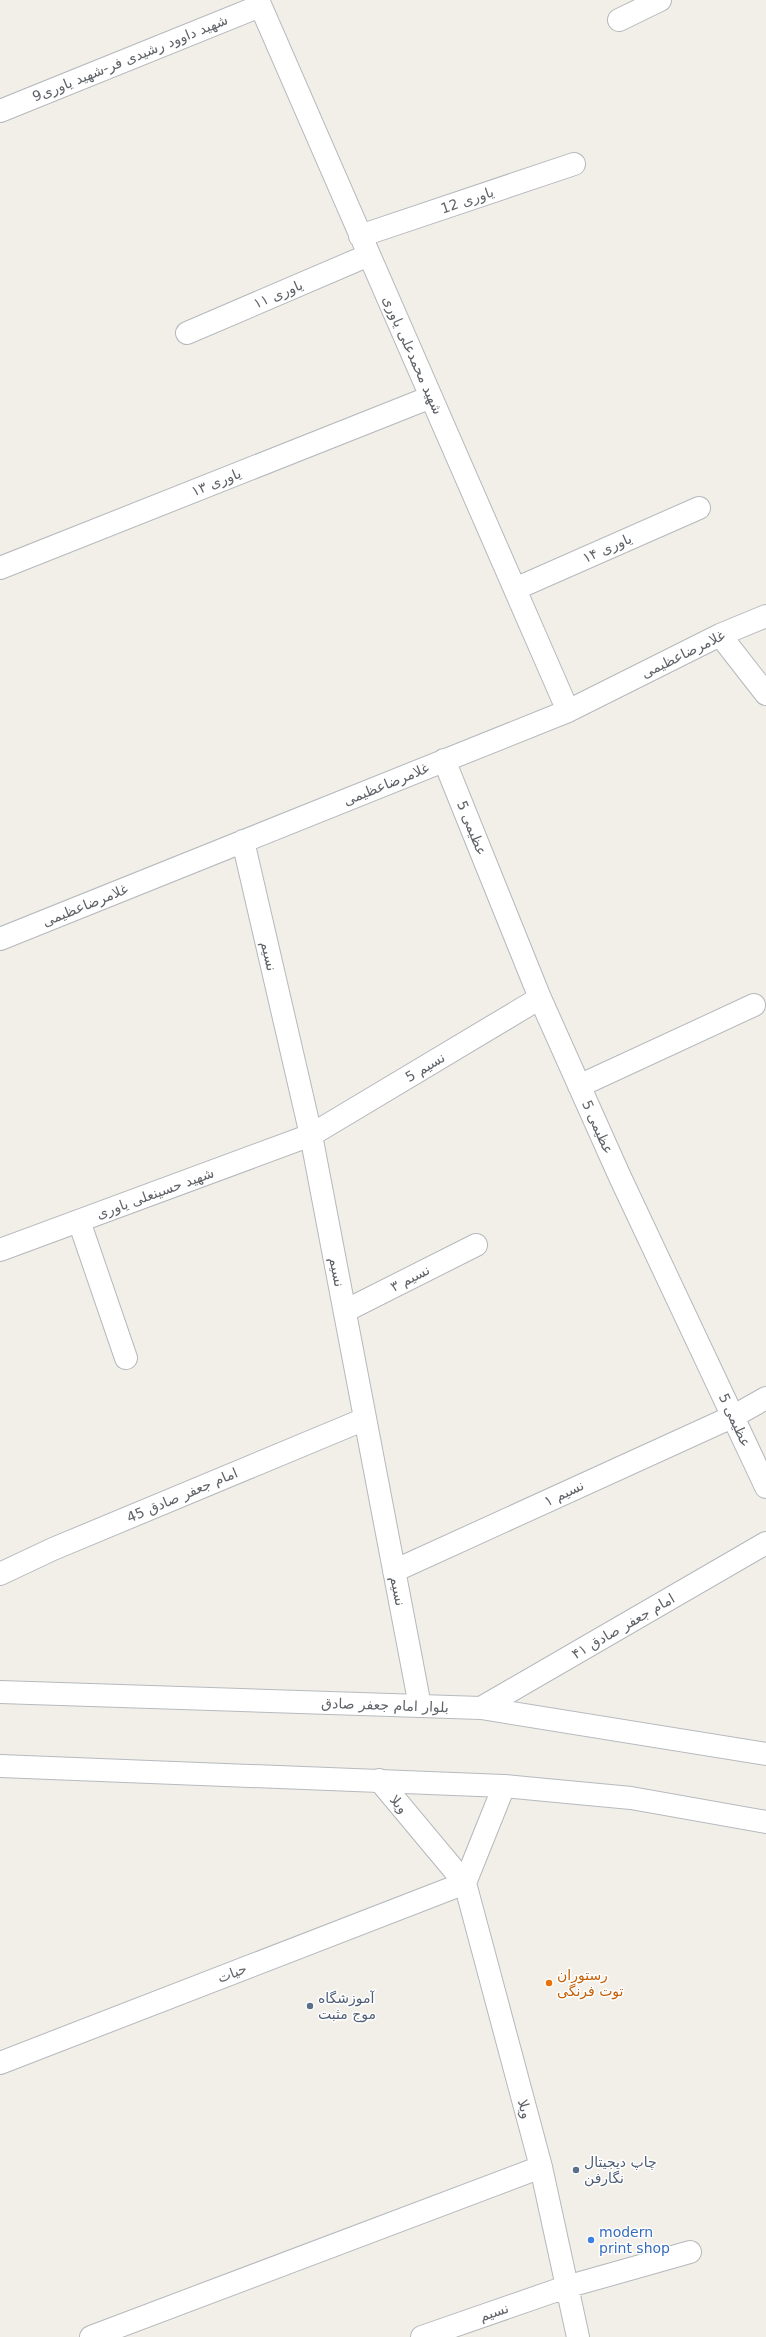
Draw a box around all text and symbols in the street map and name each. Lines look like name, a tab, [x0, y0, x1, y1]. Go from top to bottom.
street label: شهید داوود رشیدی فر-شهید یاوری9	[30, 11, 230, 106]
street label: یاوری 12	[438, 183, 496, 217]
street label: یاوری ۱۱	[251, 276, 306, 312]
street label: شهید محمدعلی یاوری	[379, 293, 446, 417]
street label: یاوری ۱۳	[189, 465, 244, 500]
street label: یاوری ۱۴	[580, 530, 635, 567]
street label: غلامرضاعظیمی	[639, 627, 728, 682]
street label: غلامرضاعظیمی	[341, 760, 432, 809]
street label: عظیمی 5	[454, 798, 490, 858]
street label: غلامرضاعظیمی	[40, 881, 131, 930]
street label: نسیم	[257, 940, 280, 973]
street label: نسیم 5	[402, 1049, 448, 1086]
street label: عظیمی 5	[579, 1098, 617, 1156]
street label: شهید حسینعلی یاوری	[94, 1164, 216, 1223]
street label: نسیم	[325, 1256, 348, 1288]
street label: نسیم ۳	[388, 1261, 433, 1296]
street label: عظیمی 5	[716, 1391, 754, 1449]
street label: امام جعفر صادق 45	[124, 1464, 240, 1527]
street label: نسیم ۱	[542, 1477, 587, 1510]
street label: نسیم	[386, 1575, 409, 1607]
street label: امام جعفر صادق ۴۱	[569, 1590, 678, 1663]
street label: بلوار امام جعفر صادق	[321, 1695, 449, 1716]
street label: ویلا	[386, 1792, 411, 1817]
street label: حیات	[215, 1960, 249, 1986]
place label: رستوران توت فرنگی	[557, 1967, 624, 2000]
marker: رستوران توت فرنگی	[544, 1978, 554, 1988]
place label: آموزشگاه موج مثبت	[318, 1990, 376, 2023]
marker: آموزشگاه موج مثبت	[305, 2001, 315, 2011]
street label: ویلا	[514, 2098, 535, 2121]
place label: چاپ دیجیتال نگارفن	[584, 2154, 657, 2187]
marker: چاپ دیجیتال نگارفن	[571, 2165, 581, 2175]
place label: modern print shop	[599, 2224, 670, 2256]
marker: modern print shop	[586, 2235, 596, 2245]
street label: نسیم	[477, 2300, 511, 2325]

